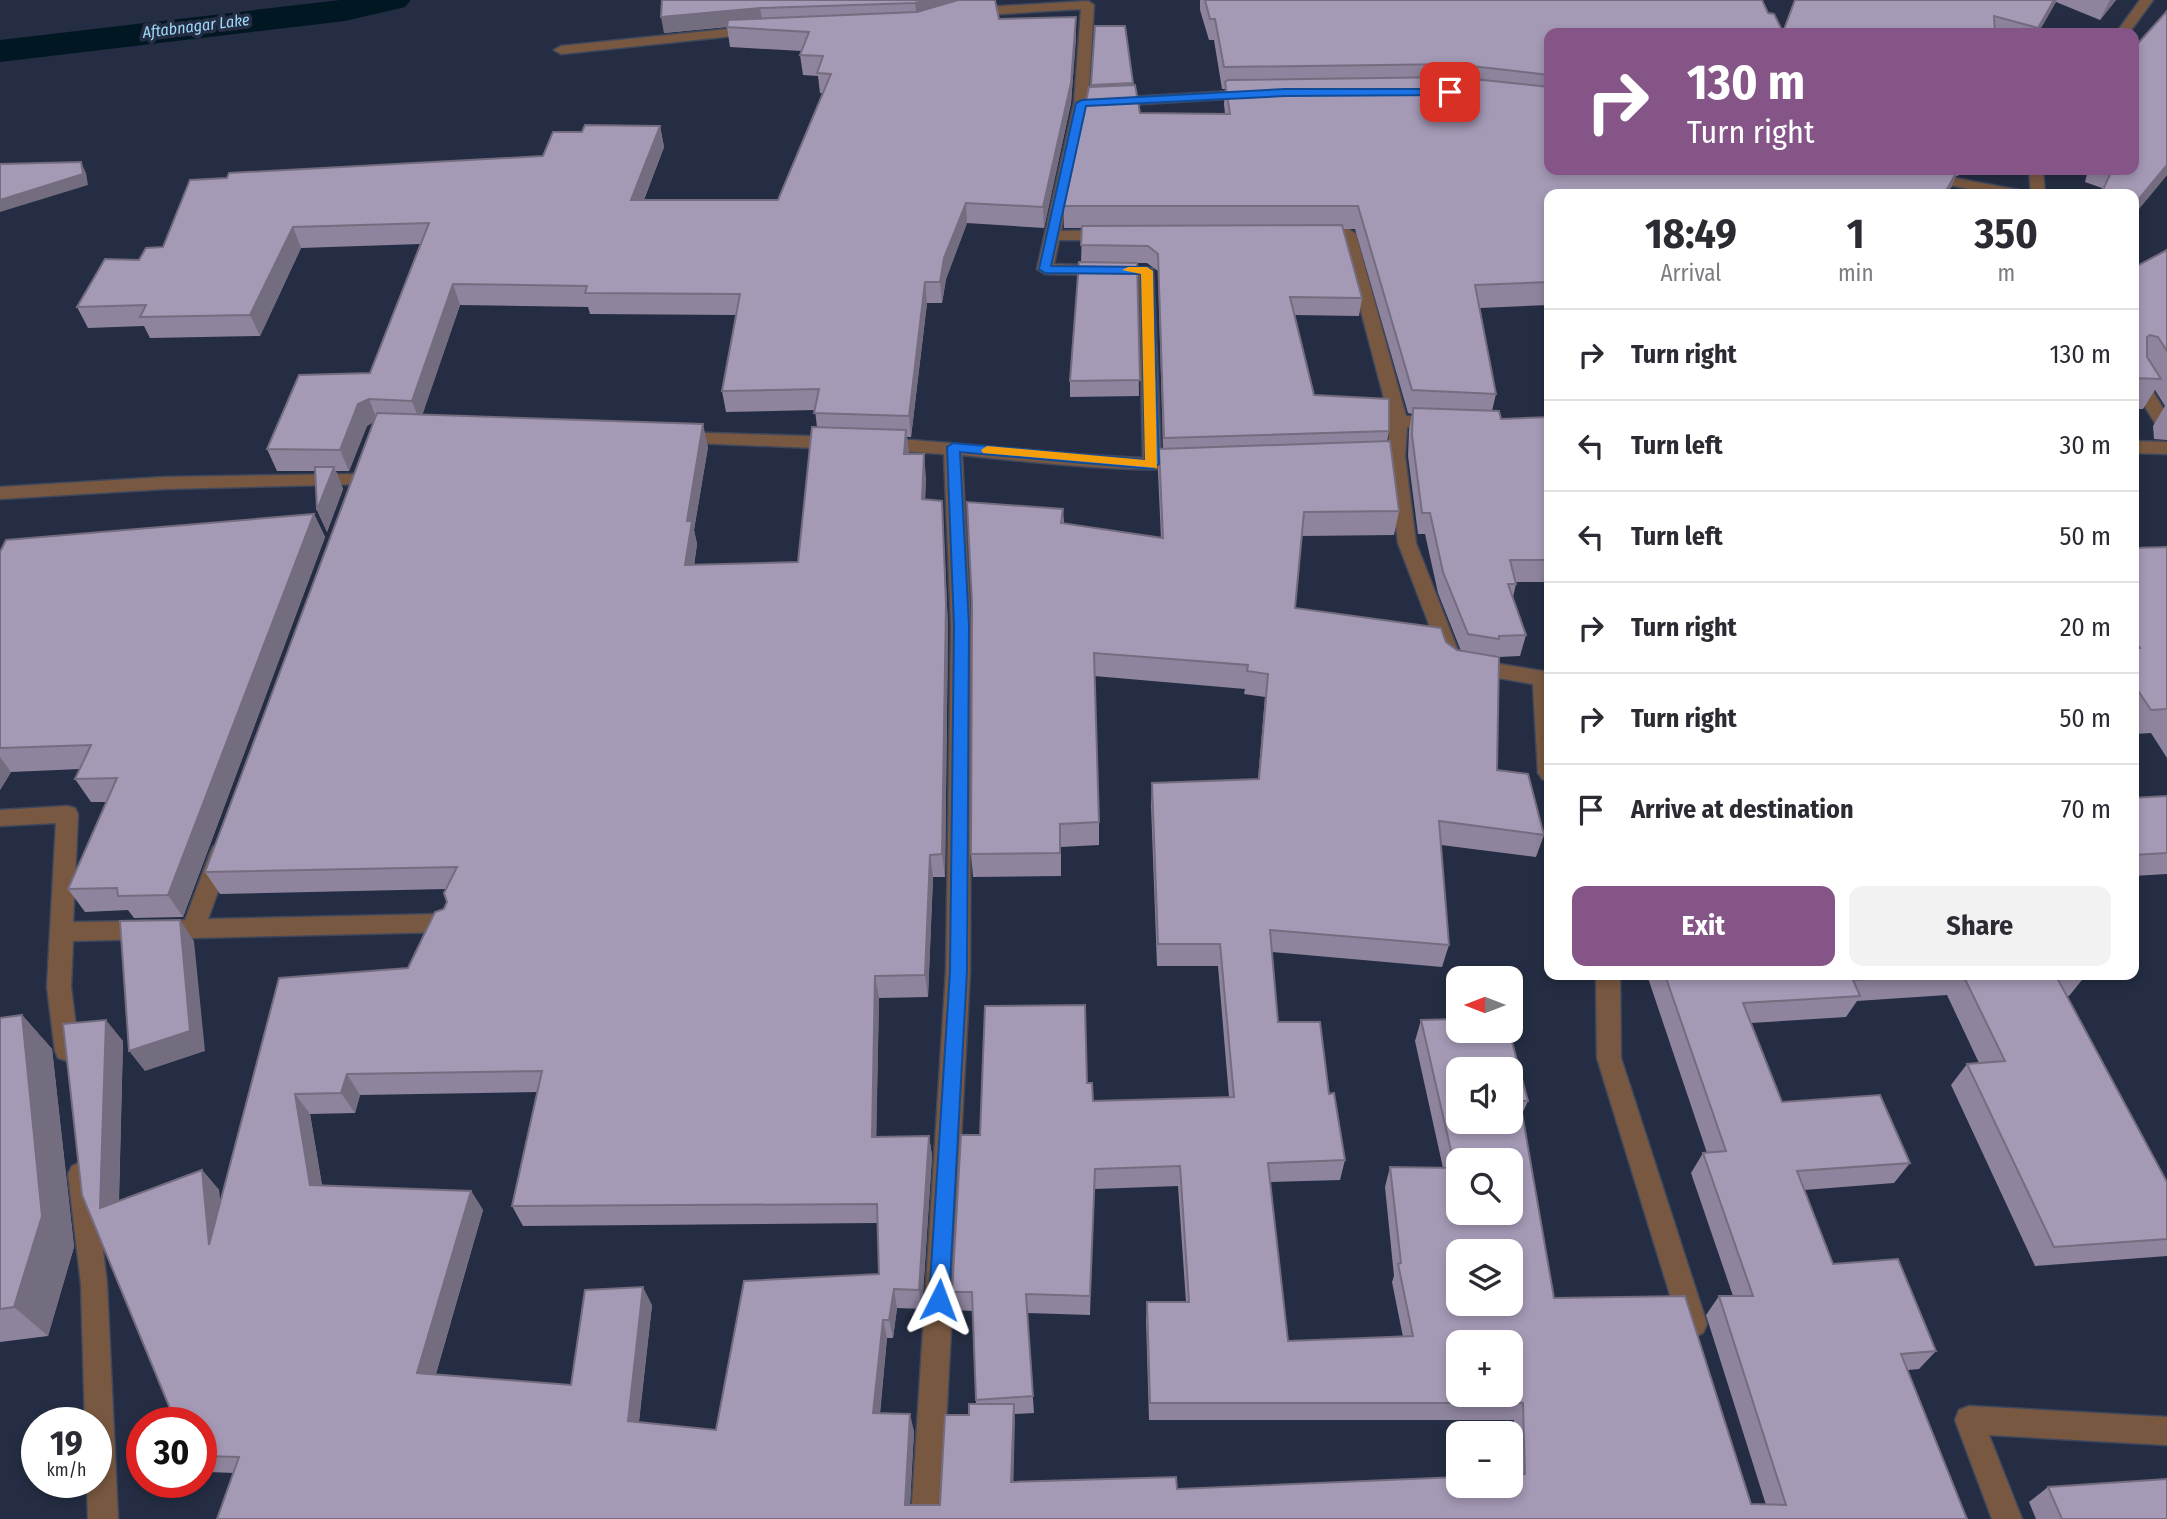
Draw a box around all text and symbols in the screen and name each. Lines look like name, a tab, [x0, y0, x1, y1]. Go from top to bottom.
water label: Aftabnagar Lake	[140, 10, 251, 42]
text: 130 m	[1687, 53, 1805, 112]
icon: right	[1572, 56, 1663, 147]
pin	[1420, 62, 1480, 122]
icon: arrive	[1431, 73, 1469, 111]
text: Turn right	[1687, 113, 1814, 151]
text: 18:49	[1645, 209, 1737, 259]
text: 1	[1847, 209, 1865, 259]
text: 350	[1975, 209, 2038, 259]
text: Arrival	[1660, 259, 1721, 287]
text: min	[1838, 259, 1874, 287]
text: m	[1997, 259, 2015, 287]
icon: right	[1572, 336, 1610, 374]
text: Turn right	[1631, 339, 1737, 370]
text: 130 m	[2049, 339, 2111, 370]
icon: left	[1572, 427, 1610, 465]
text: Turn left	[1631, 430, 1723, 461]
text: 30 m	[2060, 430, 2111, 461]
icon: left	[1572, 518, 1610, 556]
text: Turn left	[1631, 521, 1723, 552]
text: 50 m	[2059, 521, 2111, 552]
icon: right	[1572, 609, 1610, 647]
text: Turn right	[1631, 612, 1737, 643]
text: 20 m	[2060, 612, 2111, 643]
icon: right	[1572, 700, 1610, 738]
text: Turn right	[1631, 703, 1737, 734]
text: 50 m	[2059, 703, 2111, 734]
icon: arrive	[1572, 791, 1610, 829]
text: Arrive at destination	[1631, 794, 1854, 825]
text: 70 m	[2061, 794, 2111, 825]
button: Exit	[1572, 886, 1835, 966]
button: Share	[1849, 886, 2111, 966]
north arrow	[1446, 966, 1522, 1043]
map controls	[1446, 966, 1523, 1498]
button: sound	[1446, 1057, 1523, 1134]
button: search	[1446, 1148, 1523, 1225]
button: layers	[1446, 1239, 1523, 1316]
position arrow	[902, 1263, 976, 1337]
button: +	[1446, 1330, 1523, 1407]
speed limit sign: 30	[126, 1407, 217, 1498]
button: −	[1446, 1421, 1523, 1498]
text: 19	[50, 1422, 83, 1464]
text: km/h	[46, 1459, 87, 1481]

